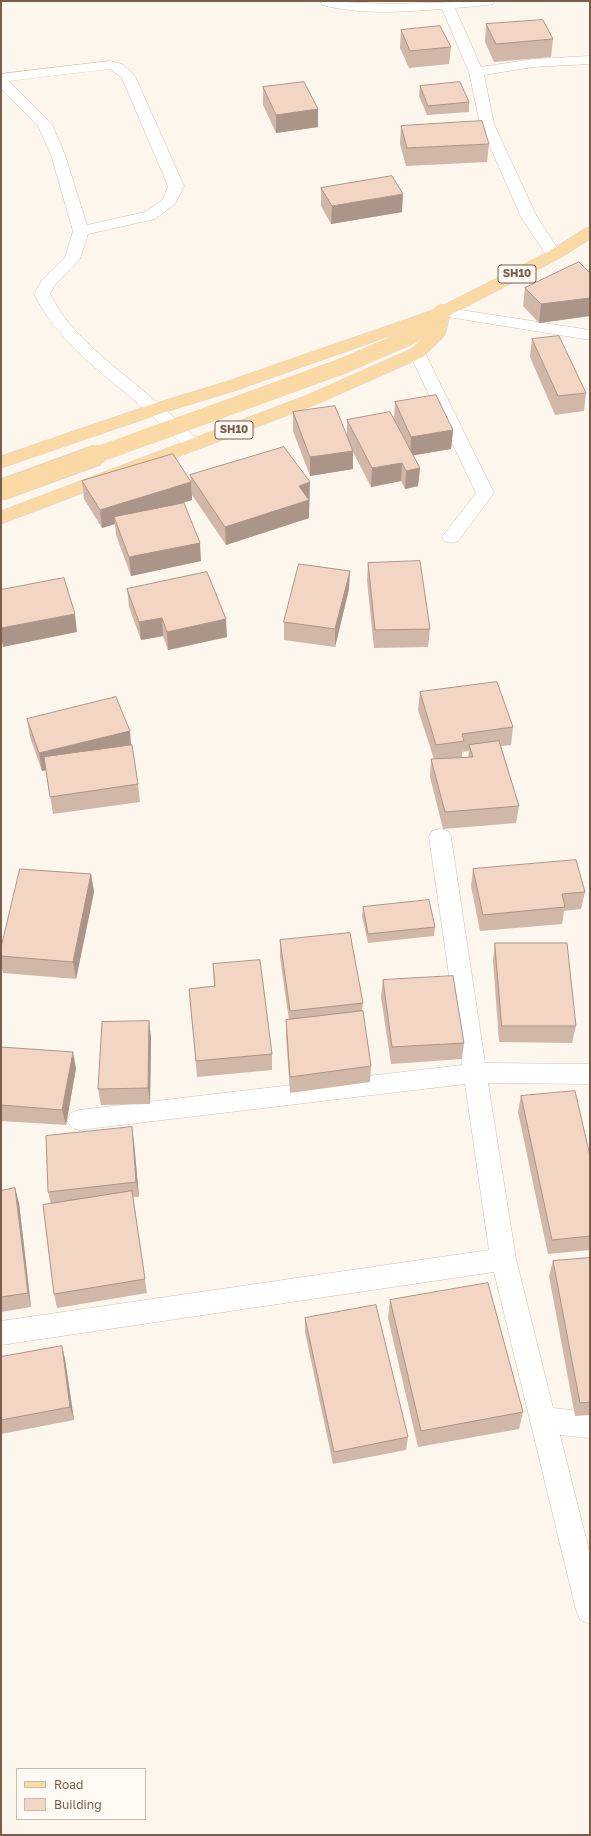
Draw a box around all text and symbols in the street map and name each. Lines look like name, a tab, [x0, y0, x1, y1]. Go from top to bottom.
road number: SH10	[498, 265, 536, 283]
road number: SH10	[215, 421, 253, 439]
legend	[16, 1768, 146, 1820]
text: Road	[54, 1777, 83, 1792]
text: Building	[54, 1797, 102, 1812]

